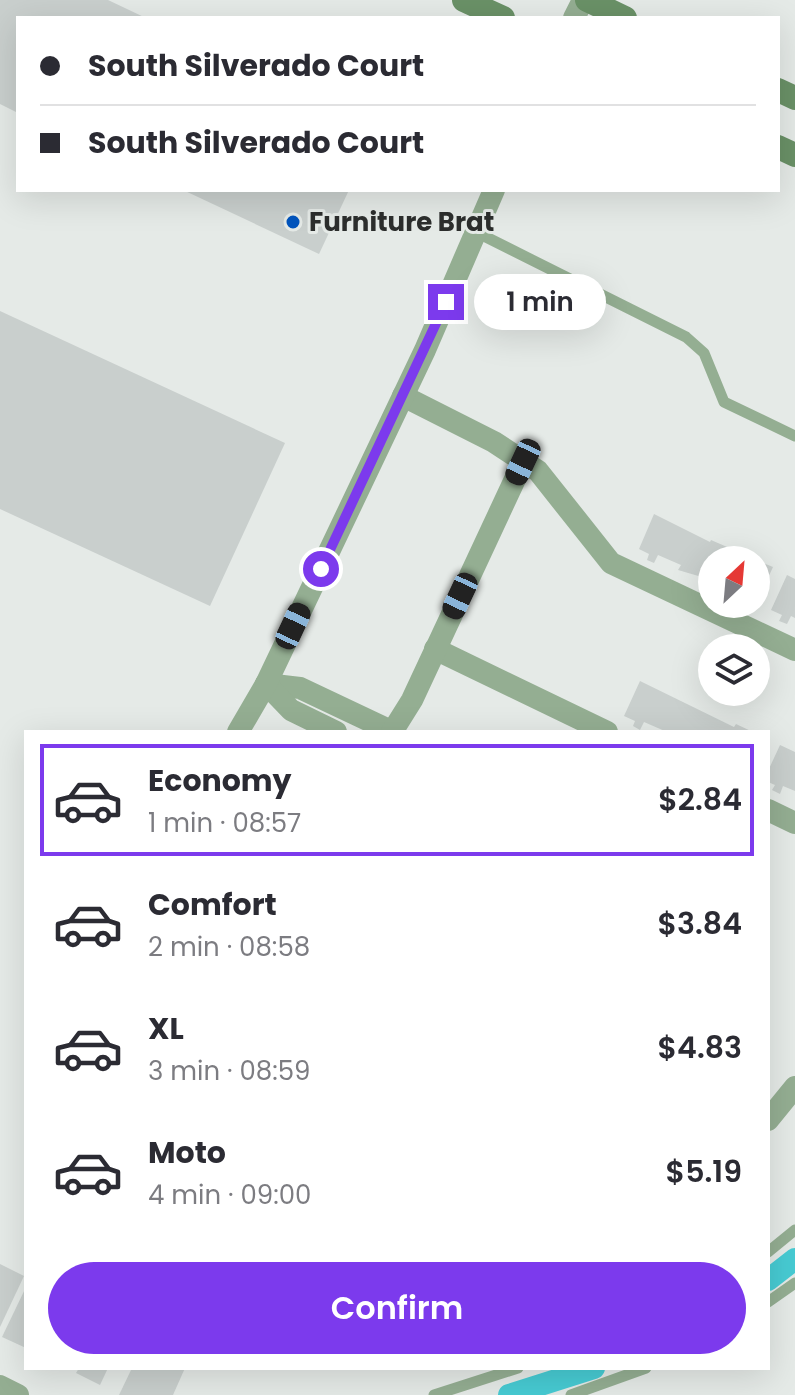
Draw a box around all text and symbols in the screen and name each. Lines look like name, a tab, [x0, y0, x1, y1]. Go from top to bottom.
text: South Silverado Court	[88, 44, 424, 87]
text: South Silverado Court	[88, 121, 424, 164]
place label: Furniture Brat	[309, 204, 494, 240]
marker: Furniture Brat	[284, 213, 302, 231]
callout: 1 min	[474, 274, 606, 330]
route end	[428, 284, 464, 320]
text: 1 min	[506, 284, 574, 320]
car	[502, 435, 544, 489]
north arrow	[698, 546, 770, 618]
map controls	[698, 546, 770, 706]
route start	[303, 551, 339, 587]
car	[439, 569, 481, 623]
car	[272, 599, 314, 653]
button: layers	[698, 634, 770, 706]
text: Economy	[148, 759, 292, 802]
icon: car	[52, 764, 124, 836]
text: $2.84	[658, 778, 742, 821]
text: 1 min · 08:57	[148, 805, 301, 841]
text: Comfort	[148, 883, 277, 926]
icon: car	[52, 888, 124, 960]
text: $3.84	[657, 902, 742, 945]
text: 2 min · 08:58	[148, 929, 310, 965]
text: XL	[148, 1007, 184, 1050]
icon: car	[52, 1012, 124, 1084]
text: $4.83	[657, 1026, 742, 1069]
text: 3 min · 08:59	[148, 1053, 310, 1089]
text: Moto	[148, 1131, 226, 1174]
icon: car	[52, 1136, 124, 1208]
text: $5.19	[666, 1150, 742, 1193]
text: 4 min · 09:00	[148, 1177, 311, 1213]
button: Confirm	[48, 1262, 746, 1354]

